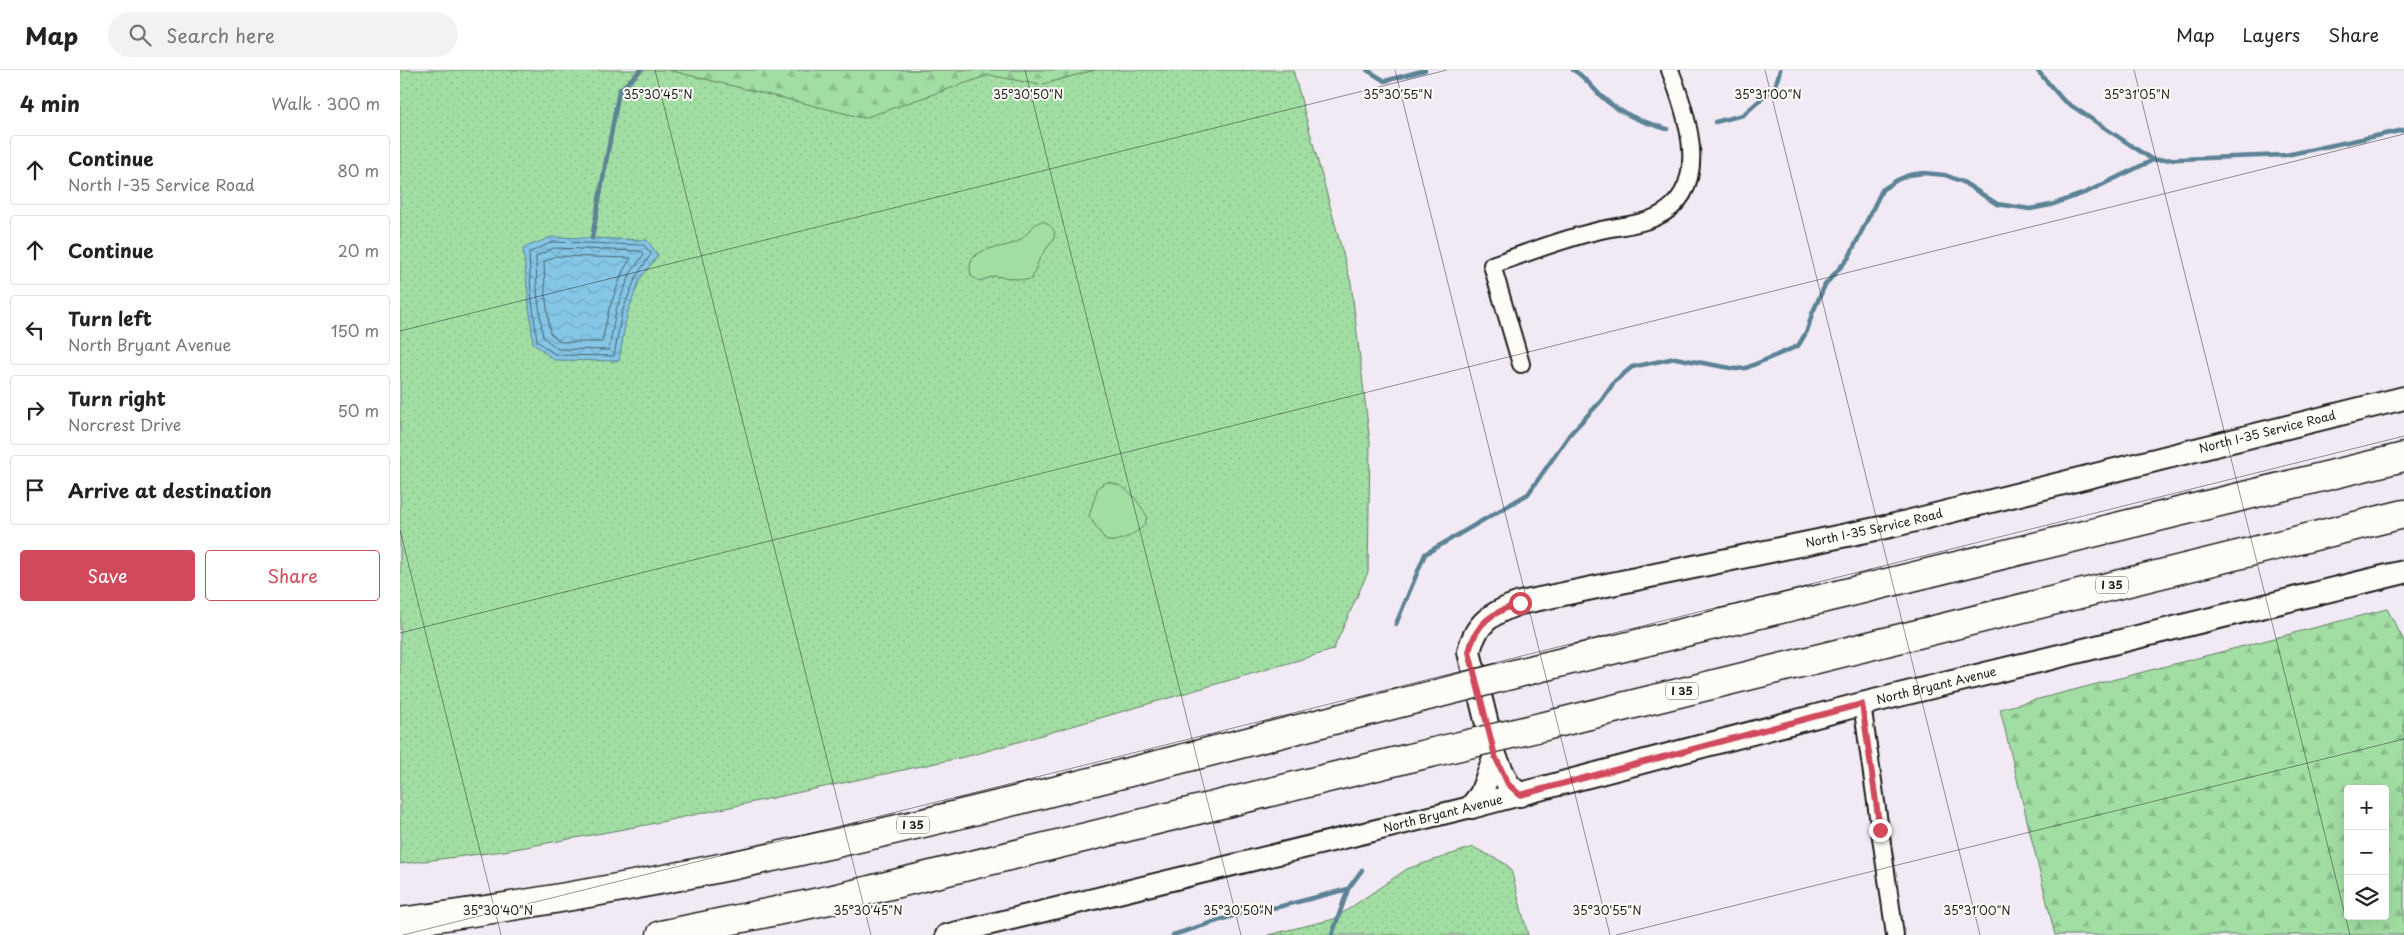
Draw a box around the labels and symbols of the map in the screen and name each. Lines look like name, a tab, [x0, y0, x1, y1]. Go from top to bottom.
text: 35°30'45"N	[623, 85, 693, 103]
text: 35°30'50"N	[993, 85, 1063, 103]
text: 35°30'55"N	[1363, 85, 1433, 103]
text: 35°31'00"N	[1734, 85, 1802, 103]
text: 35°31'05"N	[2104, 85, 2170, 103]
street label: North I-35 Service Road	[2197, 405, 2337, 457]
street label: North I-35 Service Road	[1804, 503, 1944, 551]
road number: I 35	[2096, 576, 2128, 594]
route start	[1509, 592, 1532, 615]
street label: North Bryant Avenue	[1875, 662, 1998, 708]
road number: I 35	[1666, 682, 1698, 700]
street label: North Bryant Avenue	[1381, 789, 1505, 837]
road number: I 35	[897, 816, 929, 834]
route end	[1869, 819, 1892, 842]
text: 35°30'40"N	[463, 901, 533, 919]
text: 35°30'45"N	[833, 901, 903, 919]
text: 35°30'50"N	[1203, 901, 1273, 919]
text: 35°30'55"N	[1572, 901, 1642, 919]
text: 35°31'00"N	[1943, 901, 2011, 919]

